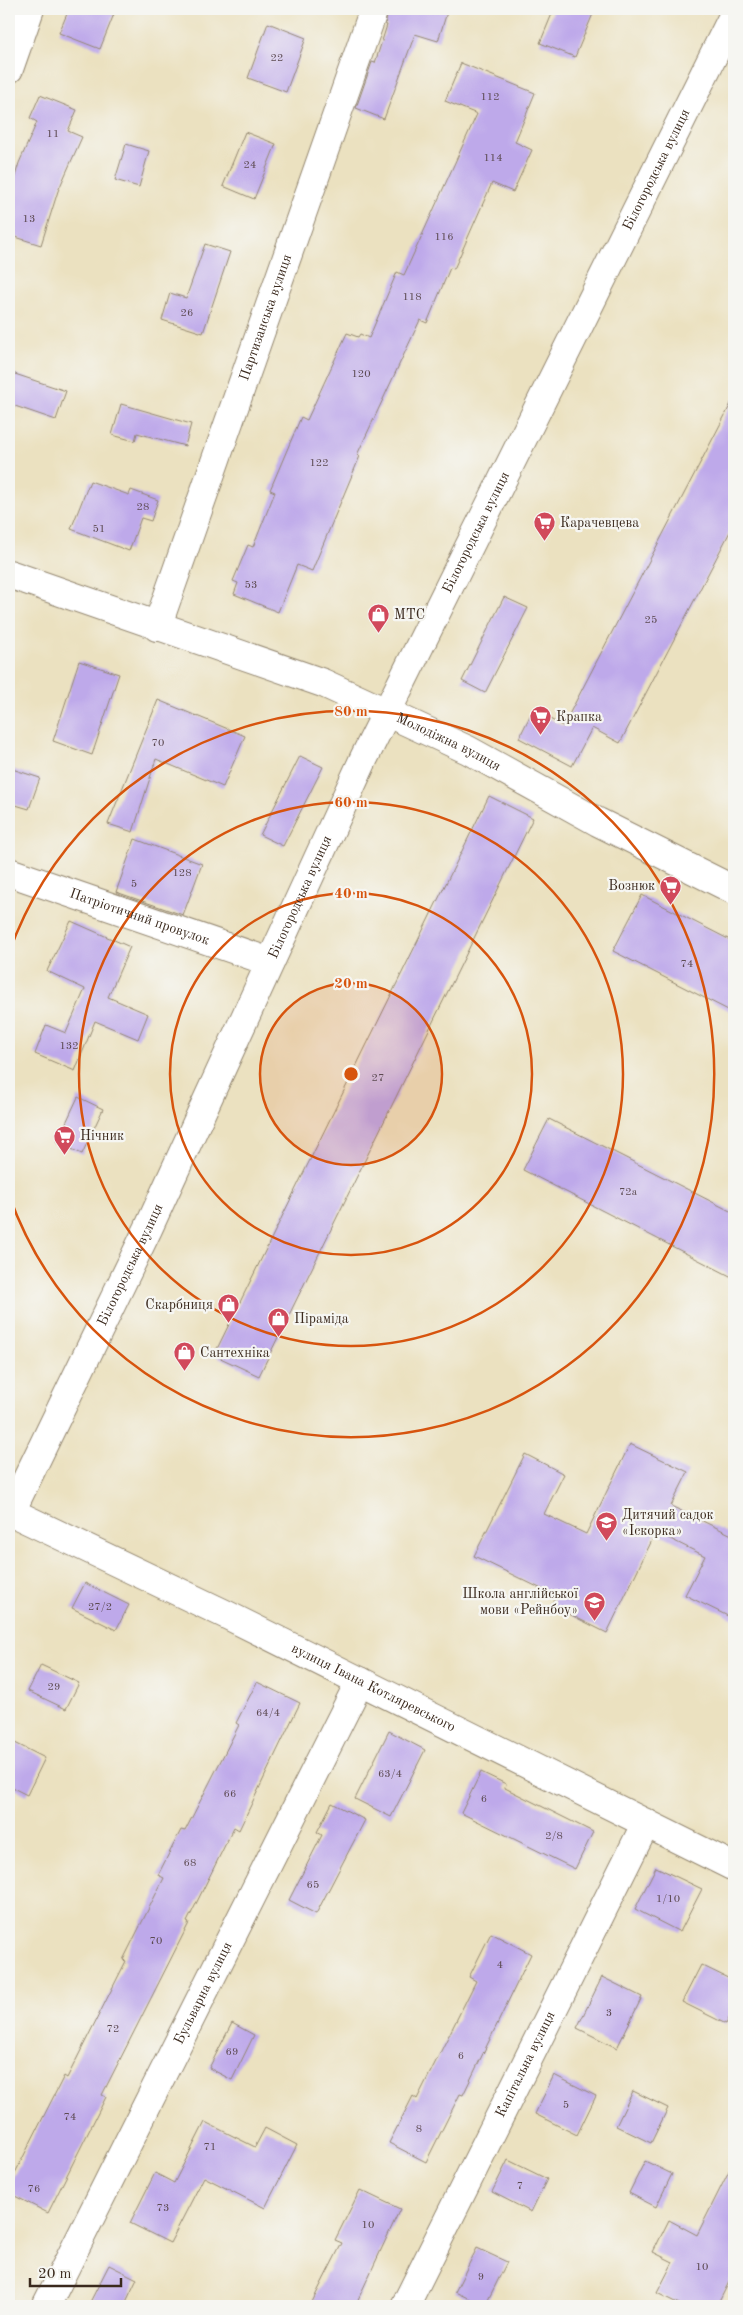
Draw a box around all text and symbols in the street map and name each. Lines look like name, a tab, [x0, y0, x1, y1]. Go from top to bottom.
house number: 22	[271, 53, 283, 64]
house number: 112	[480, 92, 500, 103]
street label: Білогородська вулиця	[621, 107, 693, 233]
house number: 11	[47, 129, 59, 140]
house number: 114	[483, 153, 503, 164]
house number: 24	[244, 160, 256, 171]
house number: 13	[23, 214, 35, 225]
house number: 116	[434, 232, 454, 243]
street label: Партизанська вулиця	[237, 253, 294, 382]
house number: 118	[402, 292, 422, 303]
house number: 26	[181, 308, 193, 319]
house number: 120	[351, 369, 371, 380]
house number: 122	[309, 458, 329, 469]
street label: Білогородська вулиця	[440, 470, 512, 595]
house number: 28	[137, 502, 149, 513]
supermarket icon: Карачевцева	[532, 511, 556, 542]
place label: Карачевцева	[560, 516, 639, 530]
house number: 51	[93, 524, 105, 535]
house number: 53	[245, 580, 257, 591]
shop icon: МТС	[366, 603, 390, 634]
place label: МТС	[394, 608, 425, 622]
house number: 25	[645, 615, 657, 626]
text: 80 m	[334, 705, 368, 720]
supermarket icon: Крапка	[528, 705, 552, 736]
place label: Крапка	[556, 710, 602, 724]
street label: Молодіжна вулиця	[394, 711, 503, 774]
house number: 70	[152, 738, 164, 749]
text: 60 m	[334, 796, 368, 811]
street label: Білогородська вулиця	[266, 834, 334, 961]
house number: 128	[172, 868, 192, 879]
supermarket icon: Вознюк	[659, 874, 683, 905]
house number: 5	[131, 879, 137, 890]
place label: Вознюк	[608, 879, 655, 893]
street label: Патріотичний провулок	[68, 886, 211, 948]
text: 40 m	[334, 887, 368, 902]
house number: 74	[681, 959, 693, 970]
text: 20 m	[334, 977, 368, 992]
house number: 132	[59, 1041, 79, 1052]
centre of rings	[342, 1065, 360, 1083]
house number: 27	[372, 1073, 384, 1084]
supermarket icon: Нічник	[52, 1124, 76, 1155]
place label: Нічник	[80, 1129, 124, 1143]
house number: 72а	[619, 1187, 638, 1198]
street label: Білогородська вулиця	[95, 1202, 166, 1328]
shop icon: Скарбниця	[217, 1293, 241, 1324]
place label: Скарбниця	[145, 1298, 213, 1312]
shop icon: Піраміда	[266, 1307, 290, 1338]
place label: Піраміда	[294, 1312, 349, 1326]
shop icon: Сантехніка	[172, 1341, 196, 1372]
place label: Сантехніка	[200, 1346, 270, 1360]
place label: Дитячий садок «Іскорка»	[622, 1508, 714, 1538]
school or university icon: Дитячий садок «Іскорка»	[594, 1511, 618, 1542]
place label: Школа англійської мови «Рейнбоу»	[462, 1587, 578, 1617]
school or university icon: Школа англійської мови «Рейнбоу»	[582, 1590, 606, 1621]
house number: 27/2	[88, 1602, 112, 1613]
street label: вулиця Івана Котляревського	[289, 1641, 458, 1734]
house number: 29	[48, 1682, 60, 1693]
house number: 64/4	[256, 1708, 280, 1719]
house number: 63/4	[378, 1769, 402, 1780]
house number: 66	[224, 1789, 236, 1800]
house number: 6	[481, 1794, 487, 1805]
house number: 2/8	[545, 1831, 563, 1842]
house number: 68	[184, 1858, 196, 1869]
house number: 65	[307, 1880, 319, 1891]
house number: 1/10	[656, 1894, 680, 1905]
house number: 70	[150, 1936, 162, 1947]
street label: Бульварна вулиця	[172, 1940, 235, 2047]
house number: 4	[497, 1960, 503, 1971]
house number: 3	[606, 2008, 612, 2019]
street label: Капітальна вулиця	[493, 2009, 558, 2120]
house number: 72	[107, 2024, 119, 2035]
house number: 69	[226, 2047, 238, 2058]
house number: 6	[458, 2051, 464, 2062]
house number: 5	[563, 2100, 569, 2111]
house number: 74	[64, 2112, 76, 2123]
house number: 8	[416, 2124, 422, 2135]
house number: 71	[204, 2142, 216, 2153]
house number: 7	[517, 2181, 523, 2192]
house number: 76	[28, 2184, 40, 2195]
house number: 73	[157, 2203, 169, 2214]
house number: 10	[362, 2220, 374, 2231]
scale bar	[30, 2255, 121, 2287]
house number: 10	[696, 2262, 708, 2273]
text: 20 m	[38, 2267, 72, 2282]
house number: 9	[478, 2272, 484, 2283]

